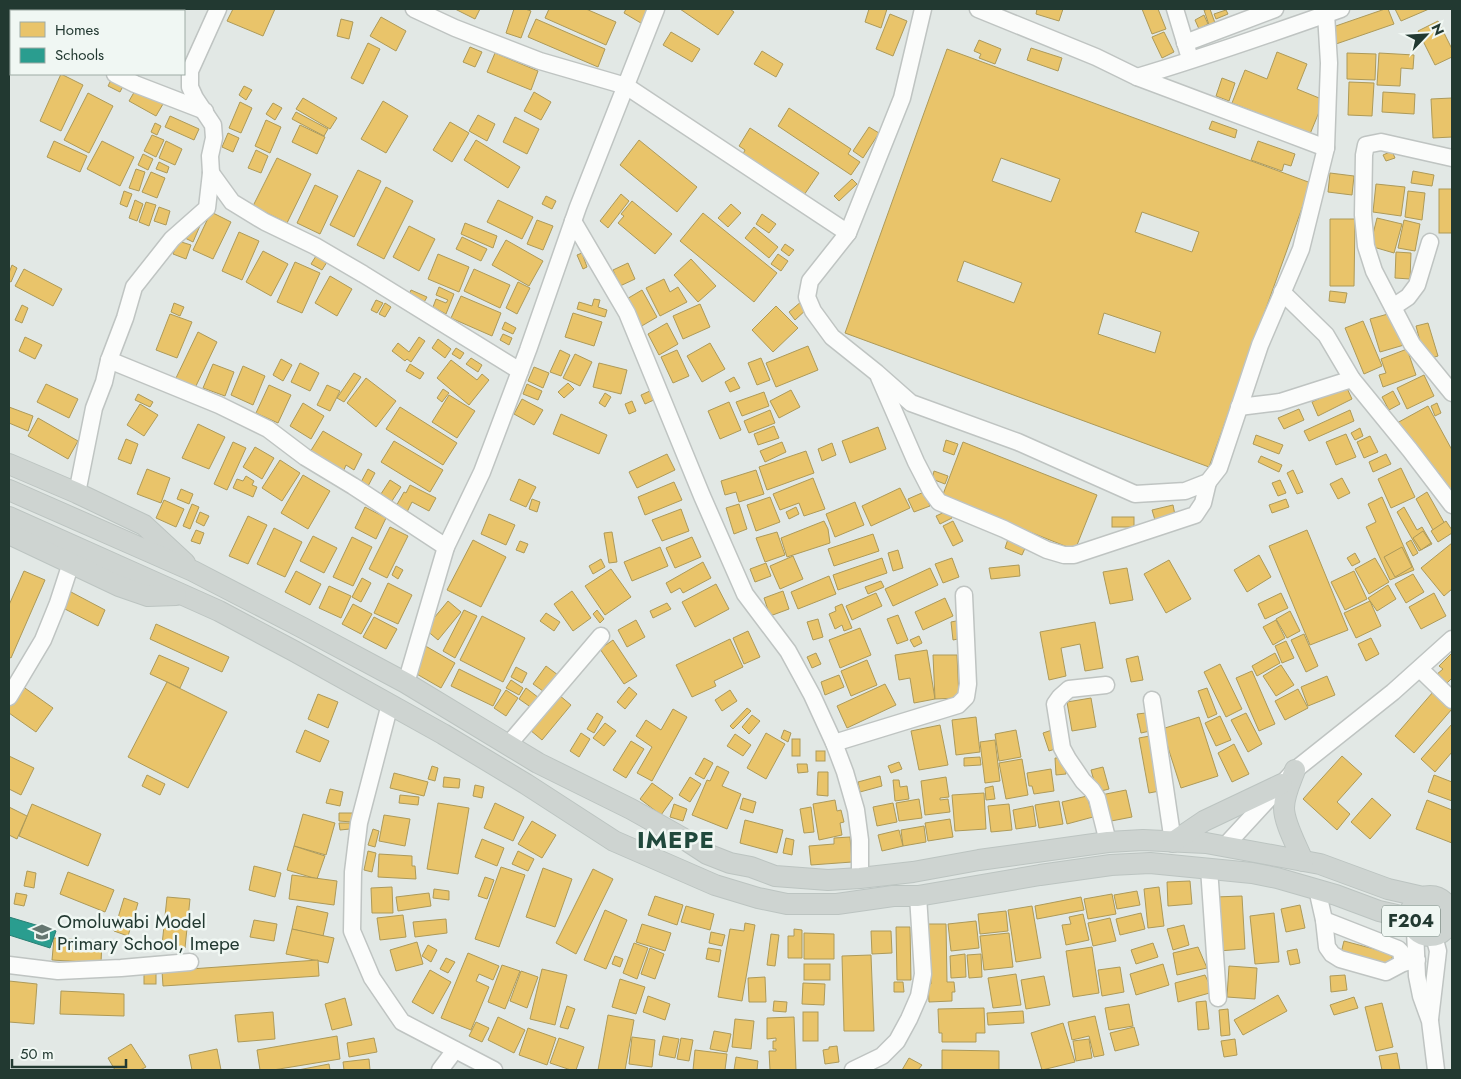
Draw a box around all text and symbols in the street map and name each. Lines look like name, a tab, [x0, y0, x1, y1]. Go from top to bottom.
legend	[10, 10, 185, 75]
north arrow	[1401, 10, 1451, 60]
text: Homes	[55, 19, 99, 41]
text: N	[1426, 20, 1449, 39]
text: Schools	[55, 44, 104, 66]
district label: IMEPE	[637, 822, 715, 857]
road number: F204	[1382, 906, 1440, 936]
place label: Omoluwabi Model Primary School, Imepe	[57, 908, 240, 957]
school or university icon: Omoluwabi Model Primary School, Imepe	[31, 921, 53, 943]
scale bar	[12, 1036, 126, 1068]
text: 50 m	[20, 1043, 54, 1065]

